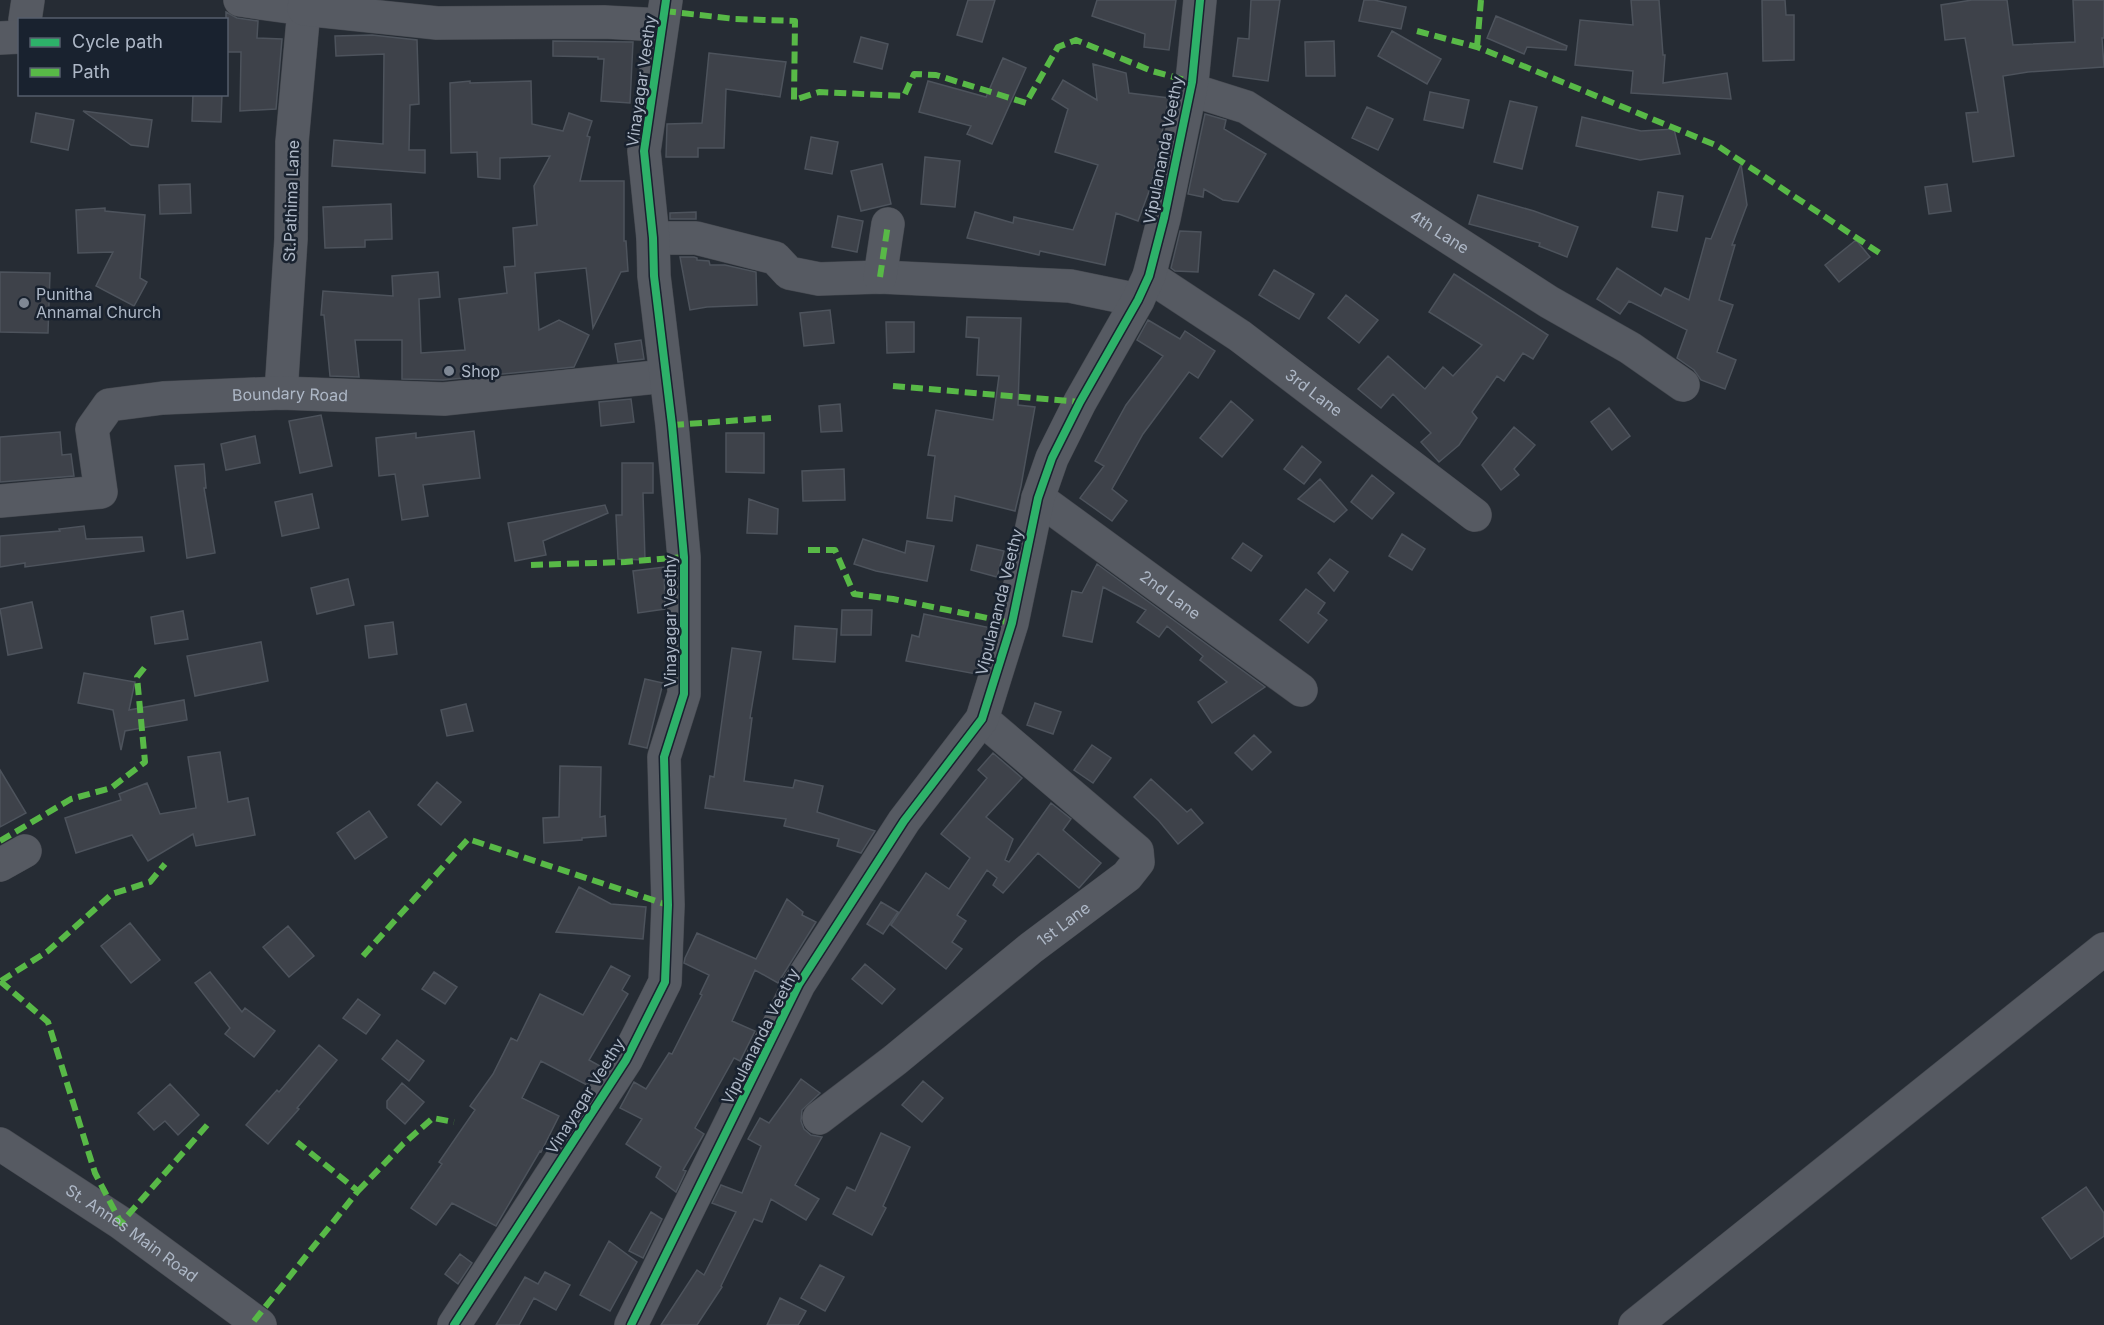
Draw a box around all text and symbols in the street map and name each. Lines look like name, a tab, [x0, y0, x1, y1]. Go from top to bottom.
street label: Vinayagar Veethy	[622, 14, 660, 148]
legend	[18, 18, 228, 96]
text: Cycle path	[72, 31, 163, 52]
text: Path	[72, 61, 110, 82]
street label: Vipulananda Veethy	[1139, 74, 1187, 226]
street label: St.Pathima Lane	[279, 140, 303, 262]
street label: 4th Lane	[1406, 205, 1473, 258]
place label: Punitha Annamal Church	[36, 284, 161, 322]
marker: Punitha Annamal Church	[17, 296, 31, 310]
place label: Shop	[461, 361, 500, 381]
marker: Shop	[442, 364, 456, 378]
street label: 3rd Lane	[1281, 364, 1347, 421]
street label: Boundary Road	[232, 383, 348, 405]
street label: Vipulananda Veethy	[971, 527, 1027, 677]
street label: Vinayagar Veethy	[660, 555, 680, 687]
street label: 2nd Lane	[1136, 566, 1205, 624]
street label: 1st Lane	[1033, 897, 1094, 950]
street label: Vipulananda Veethy	[717, 964, 803, 1108]
street label: Vinayagar Veethy	[541, 1034, 629, 1158]
street label: St. Annes Main Road	[62, 1180, 202, 1286]

